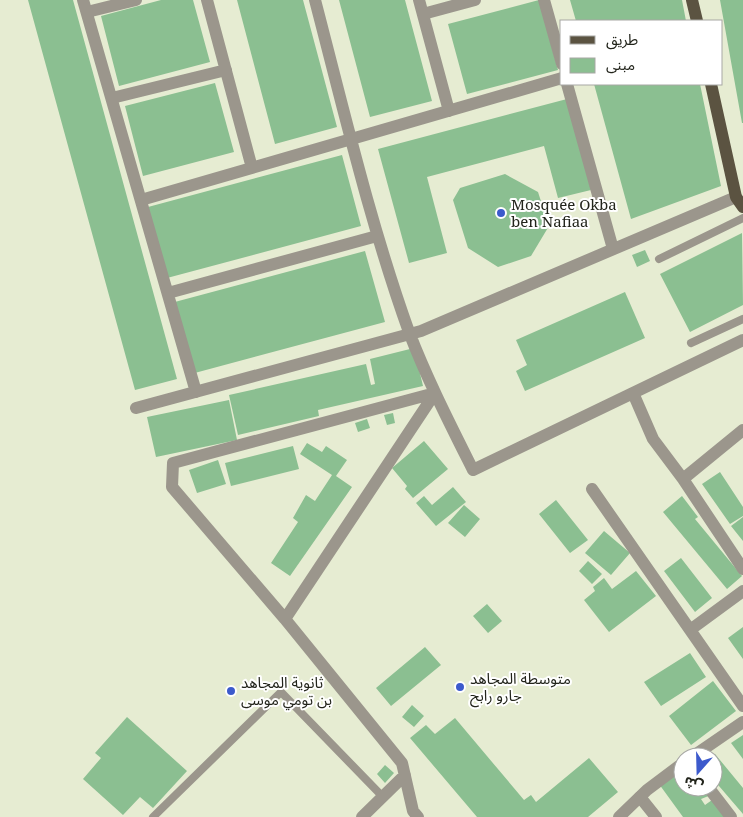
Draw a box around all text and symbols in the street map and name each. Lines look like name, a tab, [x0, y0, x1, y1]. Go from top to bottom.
legend	[560, 20, 723, 85]
text: طريق	[606, 29, 638, 50]
text: مبنى	[606, 54, 635, 74]
place label: Mosquée Okba ben Nafiaa	[511, 194, 617, 231]
marker: Mosquée Okba ben Nafiaa	[495, 207, 507, 219]
place label: متوسطة المجاهد جارو رابح	[470, 668, 571, 708]
place label: ثانوية المجاهد بن تومي موسى	[241, 672, 332, 711]
marker: متوسطة المجاهد جارو رابح	[454, 681, 466, 693]
marker: ثانوية المجاهد بن تومي موسى	[225, 685, 237, 697]
north arrow	[673, 747, 723, 797]
text: ش	[681, 772, 706, 797]

